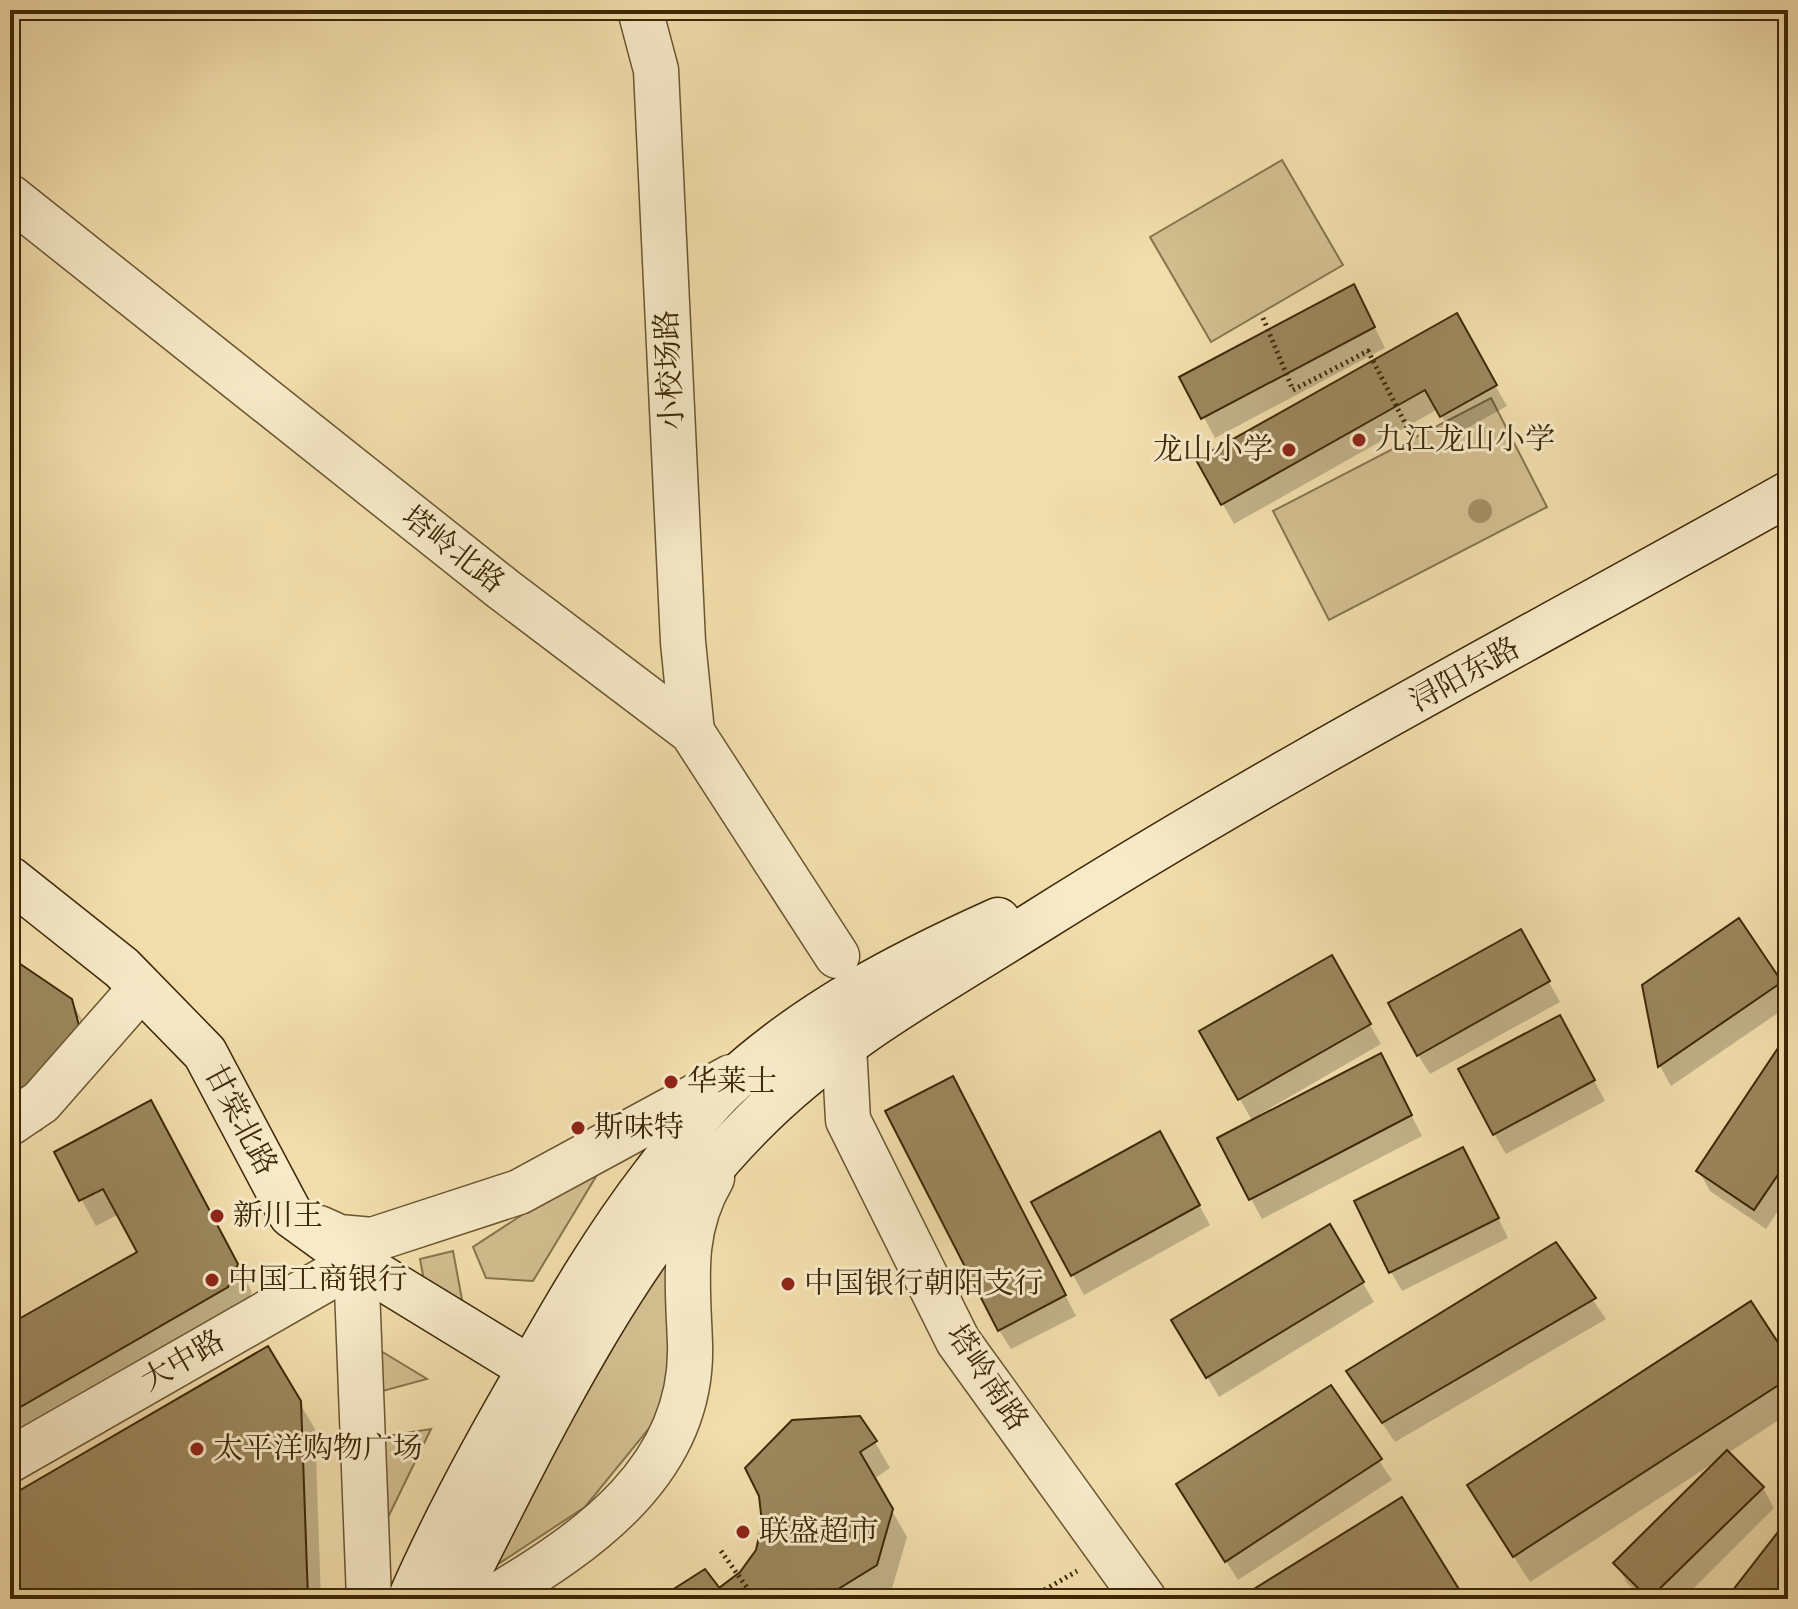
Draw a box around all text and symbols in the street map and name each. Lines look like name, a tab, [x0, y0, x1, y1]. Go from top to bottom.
street label: 小校场路	[648, 309, 692, 431]
place label: 九江龙山小学	[1375, 421, 1555, 459]
place label: 龙山小学	[1153, 431, 1273, 469]
marker: 九江龙山小学	[1350, 431, 1368, 449]
marker: 龙山小学	[1280, 441, 1298, 459]
street label: 塔岭北路	[394, 498, 512, 602]
street label: 浔阳东路	[1403, 629, 1527, 721]
street label: 甘棠北路	[195, 1058, 285, 1182]
place label: 华莱士	[687, 1063, 777, 1101]
marker: 华莱士	[662, 1073, 680, 1091]
place label: 斯味特	[594, 1109, 684, 1147]
marker: 斯味特	[569, 1119, 587, 1137]
place label: 新川王	[233, 1197, 323, 1235]
marker: 新川王	[208, 1207, 226, 1225]
place label: 中国工商银行	[228, 1261, 408, 1299]
place label: 中国银行朝阳支行	[804, 1265, 1044, 1303]
marker: 中国工商银行	[203, 1271, 221, 1289]
marker: 中国银行朝阳支行	[779, 1275, 797, 1293]
street label: 塔岭南路	[938, 1318, 1036, 1438]
street label: 大中路	[135, 1322, 231, 1400]
place label: 太平洋购物广场	[213, 1430, 423, 1468]
marker: 太平洋购物广场	[188, 1440, 206, 1458]
place label: 联盛超市	[759, 1513, 879, 1551]
marker: 联盛超市	[734, 1523, 752, 1541]

